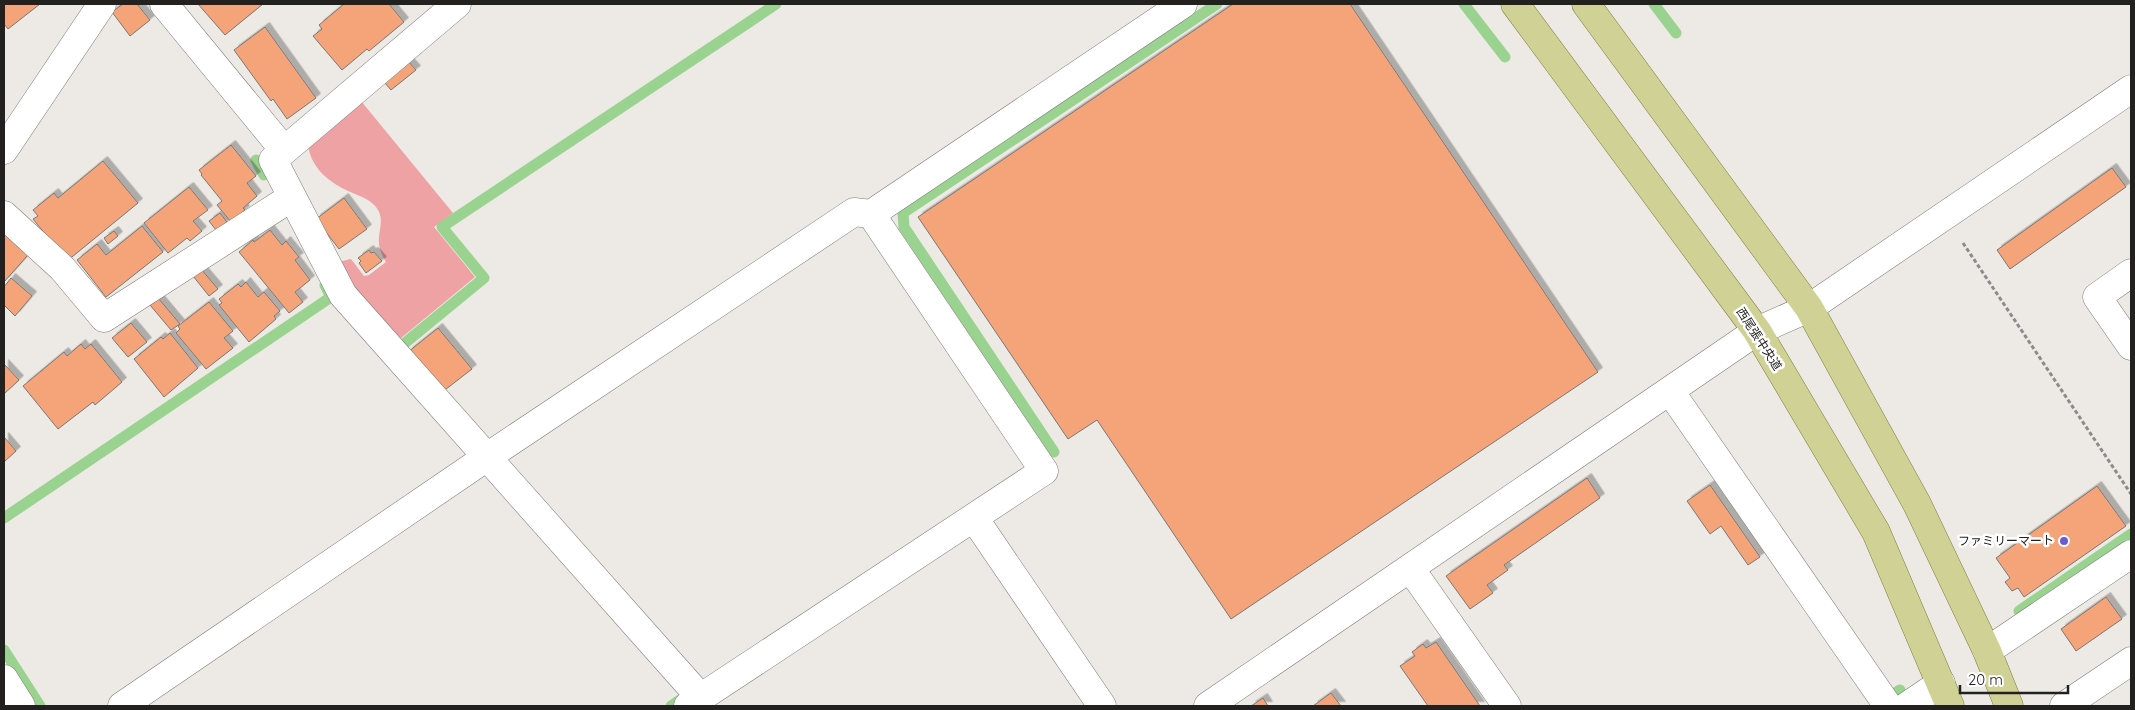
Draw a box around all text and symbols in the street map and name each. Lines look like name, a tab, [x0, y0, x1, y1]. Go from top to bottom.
street label: 西尾張中央道	[1734, 304, 1785, 373]
place label: ファミリーマート	[1958, 533, 2054, 548]
marker: ファミリーマート	[2058, 535, 2070, 547]
scale bar	[1960, 662, 2068, 694]
text: 20 m	[1968, 670, 2003, 689]

